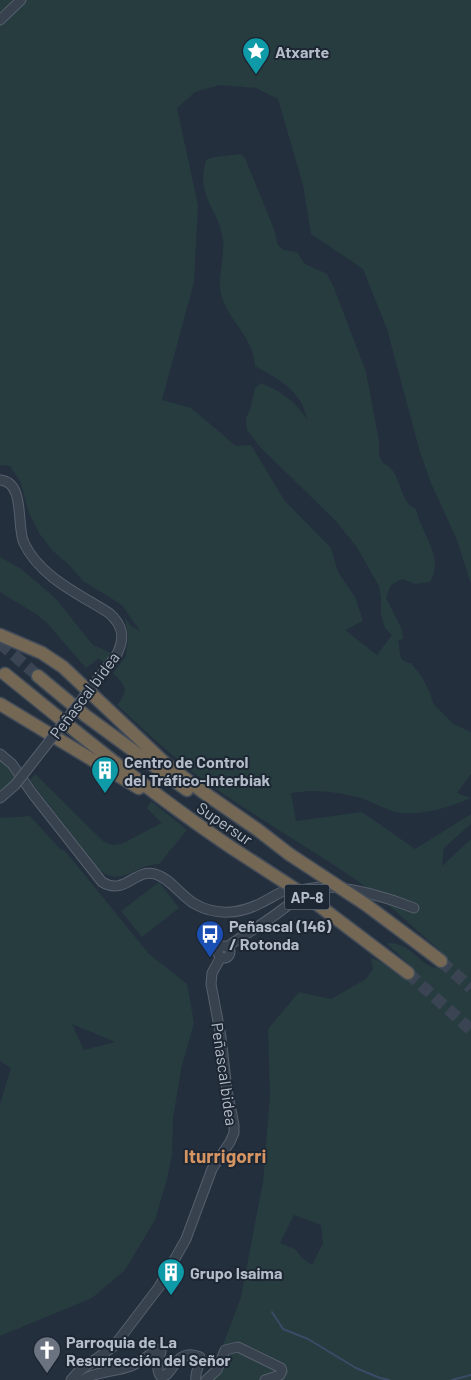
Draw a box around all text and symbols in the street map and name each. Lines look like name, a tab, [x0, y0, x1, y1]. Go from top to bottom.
place icon: Atxarte	[241, 36, 271, 75]
place label: Atxarte	[275, 42, 330, 61]
street label: Peñascal bidea	[45, 648, 123, 742]
place label: Centro de Control del Tráfico-Interbiak	[124, 752, 270, 789]
building icon: Centro de Control del Tráfico-Interbiak	[90, 755, 120, 794]
street label: Supersur	[194, 797, 257, 849]
road number: AP-8	[284, 884, 330, 910]
place label: Peñascal (146) / Rotonda	[229, 916, 332, 953]
bus stop icon: Peñascal (146) / Rotonda	[195, 919, 225, 958]
street label: Peñascal bidea	[208, 1021, 242, 1127]
district label: Iturrigorri	[184, 1144, 266, 1167]
building icon: Grupo Isaima	[156, 1257, 186, 1296]
place label: Grupo Isaima	[190, 1263, 282, 1282]
place label: Parroquia de La Resurrección del Señor	[66, 1332, 231, 1369]
church icon: Parroquia de La Resurrección del Señor	[32, 1335, 62, 1374]

